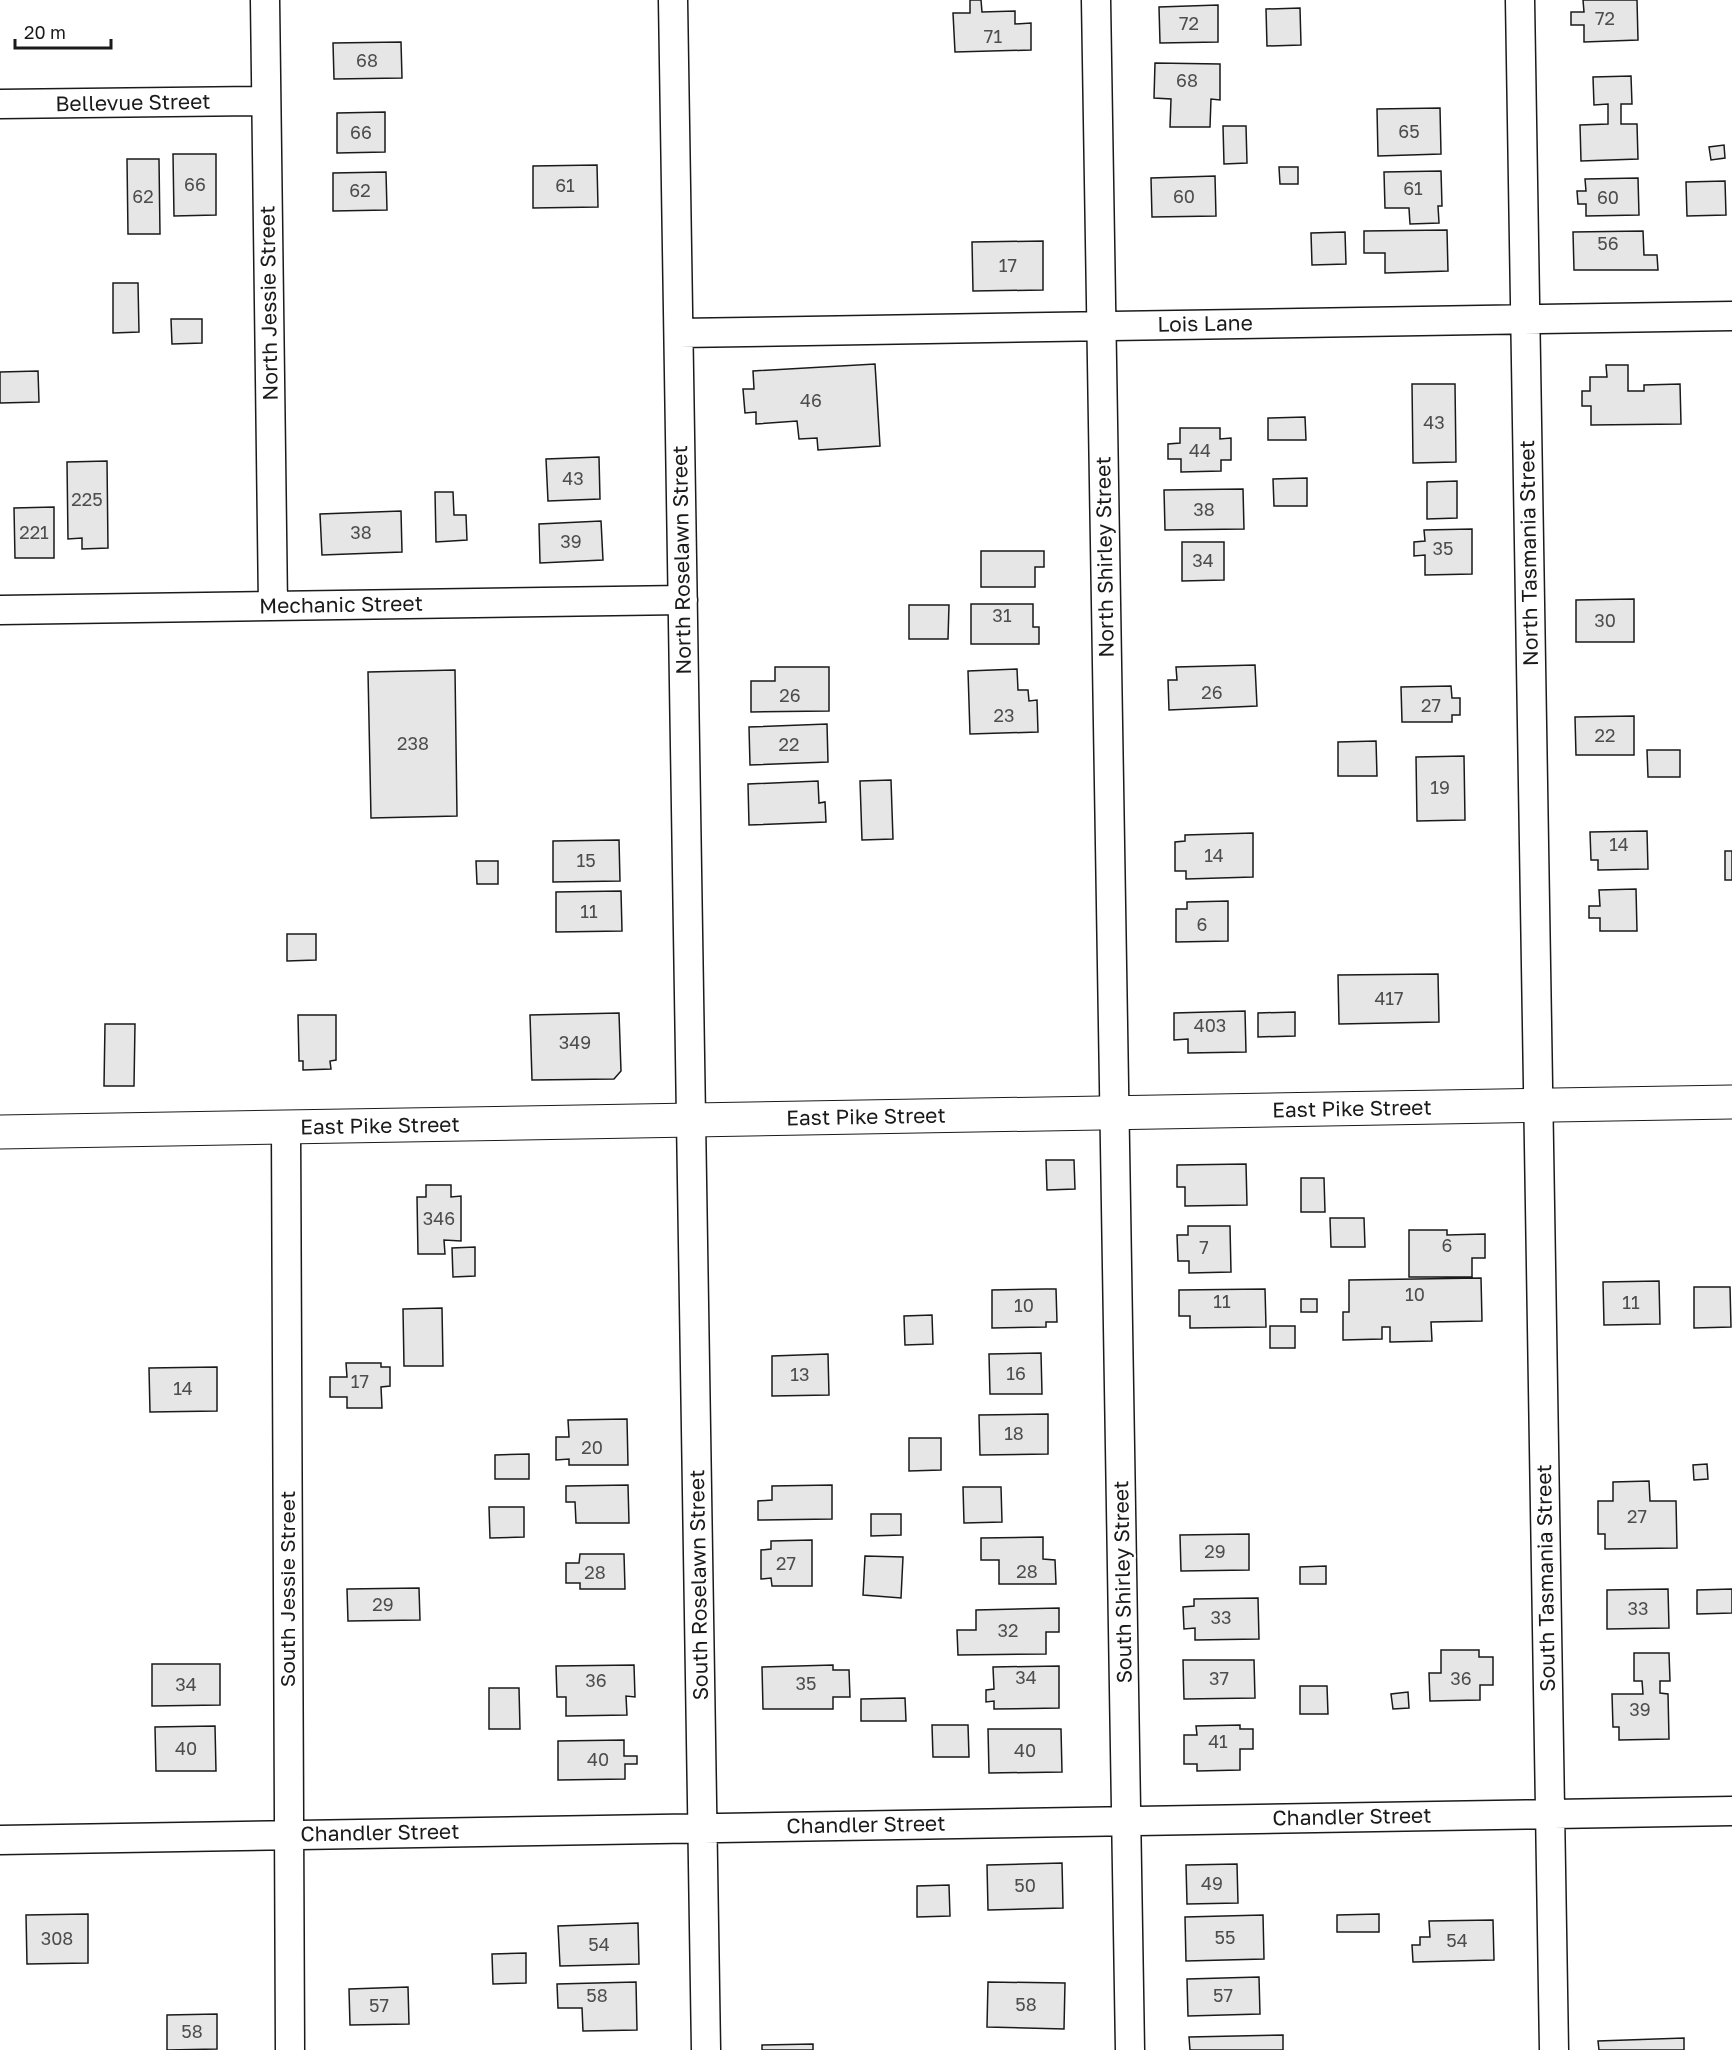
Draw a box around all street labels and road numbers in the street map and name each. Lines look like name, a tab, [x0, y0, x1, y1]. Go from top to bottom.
street label: Bellevue Street	[55, 88, 211, 116]
street label: North Jessie Street	[253, 205, 283, 401]
street label: Lois Lane	[1157, 309, 1253, 337]
street label: North Tasmania Street	[1513, 440, 1543, 666]
street label: North Roselawn Street	[666, 445, 696, 675]
street label: North Shirley Street	[1089, 456, 1119, 658]
street label: Mechanic Street	[259, 590, 423, 618]
street label: East Pike Street	[1272, 1094, 1432, 1122]
street label: East Pike Street	[786, 1102, 946, 1130]
street label: East Pike Street	[300, 1111, 460, 1139]
street label: South Tasmania Street	[1530, 1464, 1560, 1692]
street label: South Roselawn Street	[683, 1469, 713, 1701]
street label: South Shirley Street	[1107, 1480, 1137, 1684]
street label: South Jessie Street	[274, 1491, 300, 1687]
street label: Chandler Street	[1272, 1802, 1432, 1830]
street label: Chandler Street	[786, 1810, 946, 1838]
street label: Chandler Street	[300, 1818, 460, 1846]

